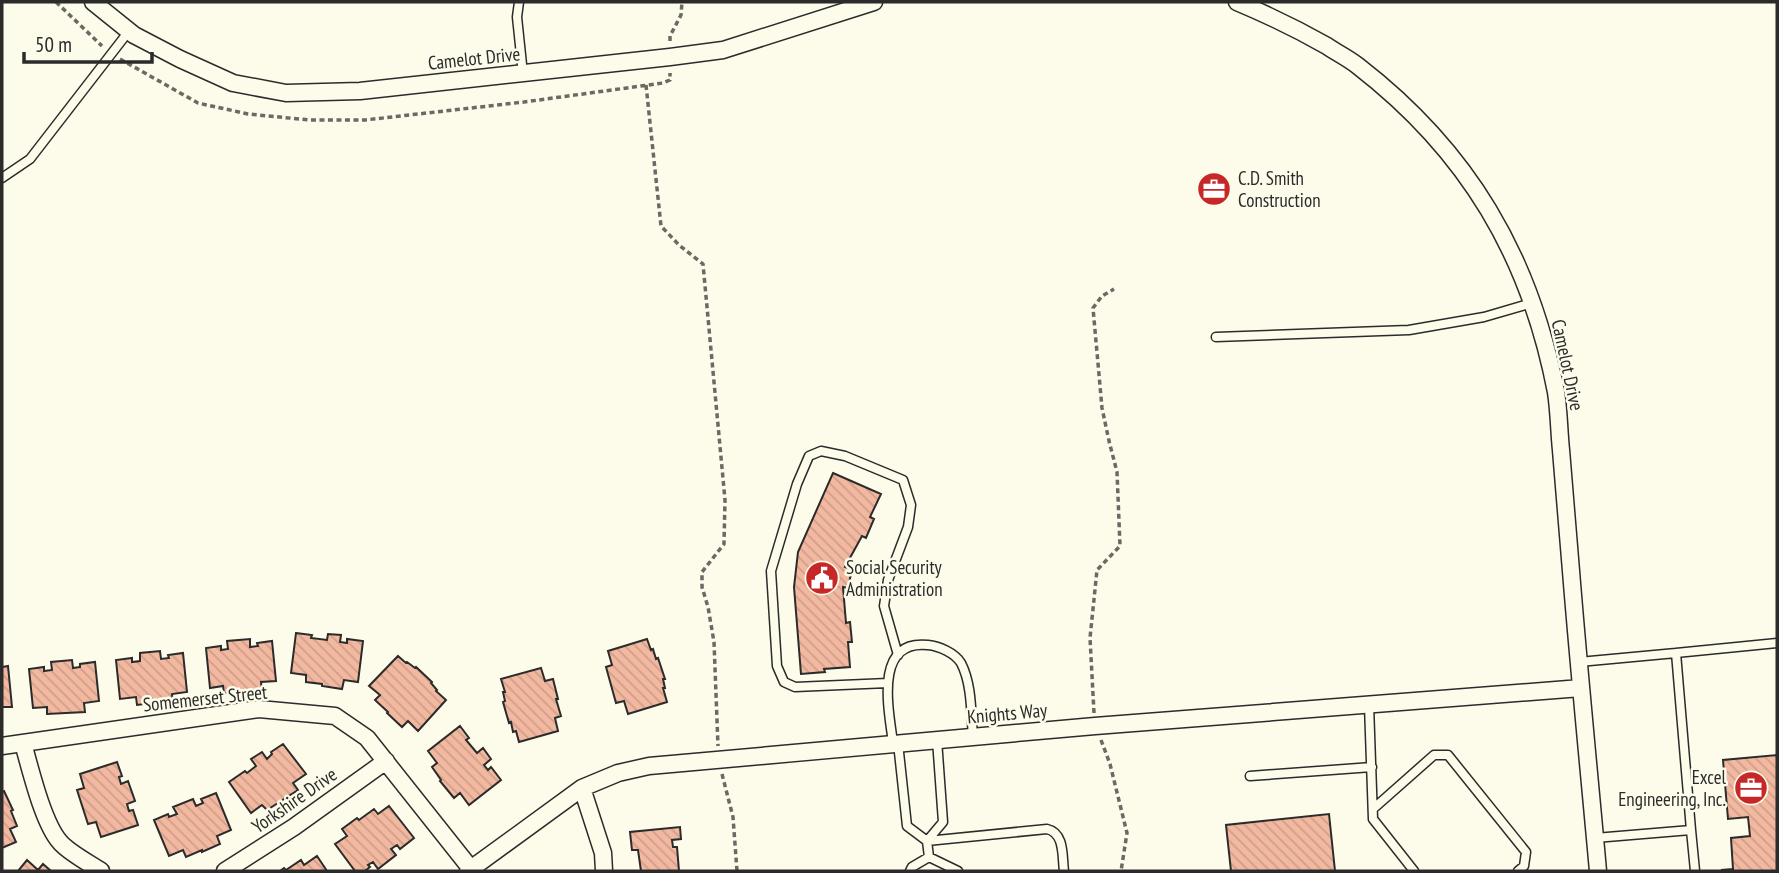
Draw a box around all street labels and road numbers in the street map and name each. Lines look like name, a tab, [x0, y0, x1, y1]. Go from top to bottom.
street label: Camelot Drive	[427, 41, 521, 75]
street label: Camelot Drive	[1547, 317, 1589, 413]
street label: Somemerset Street	[142, 679, 269, 716]
street label: Knights Way	[966, 697, 1049, 728]
street label: Yorkshire Drive	[247, 762, 341, 838]

